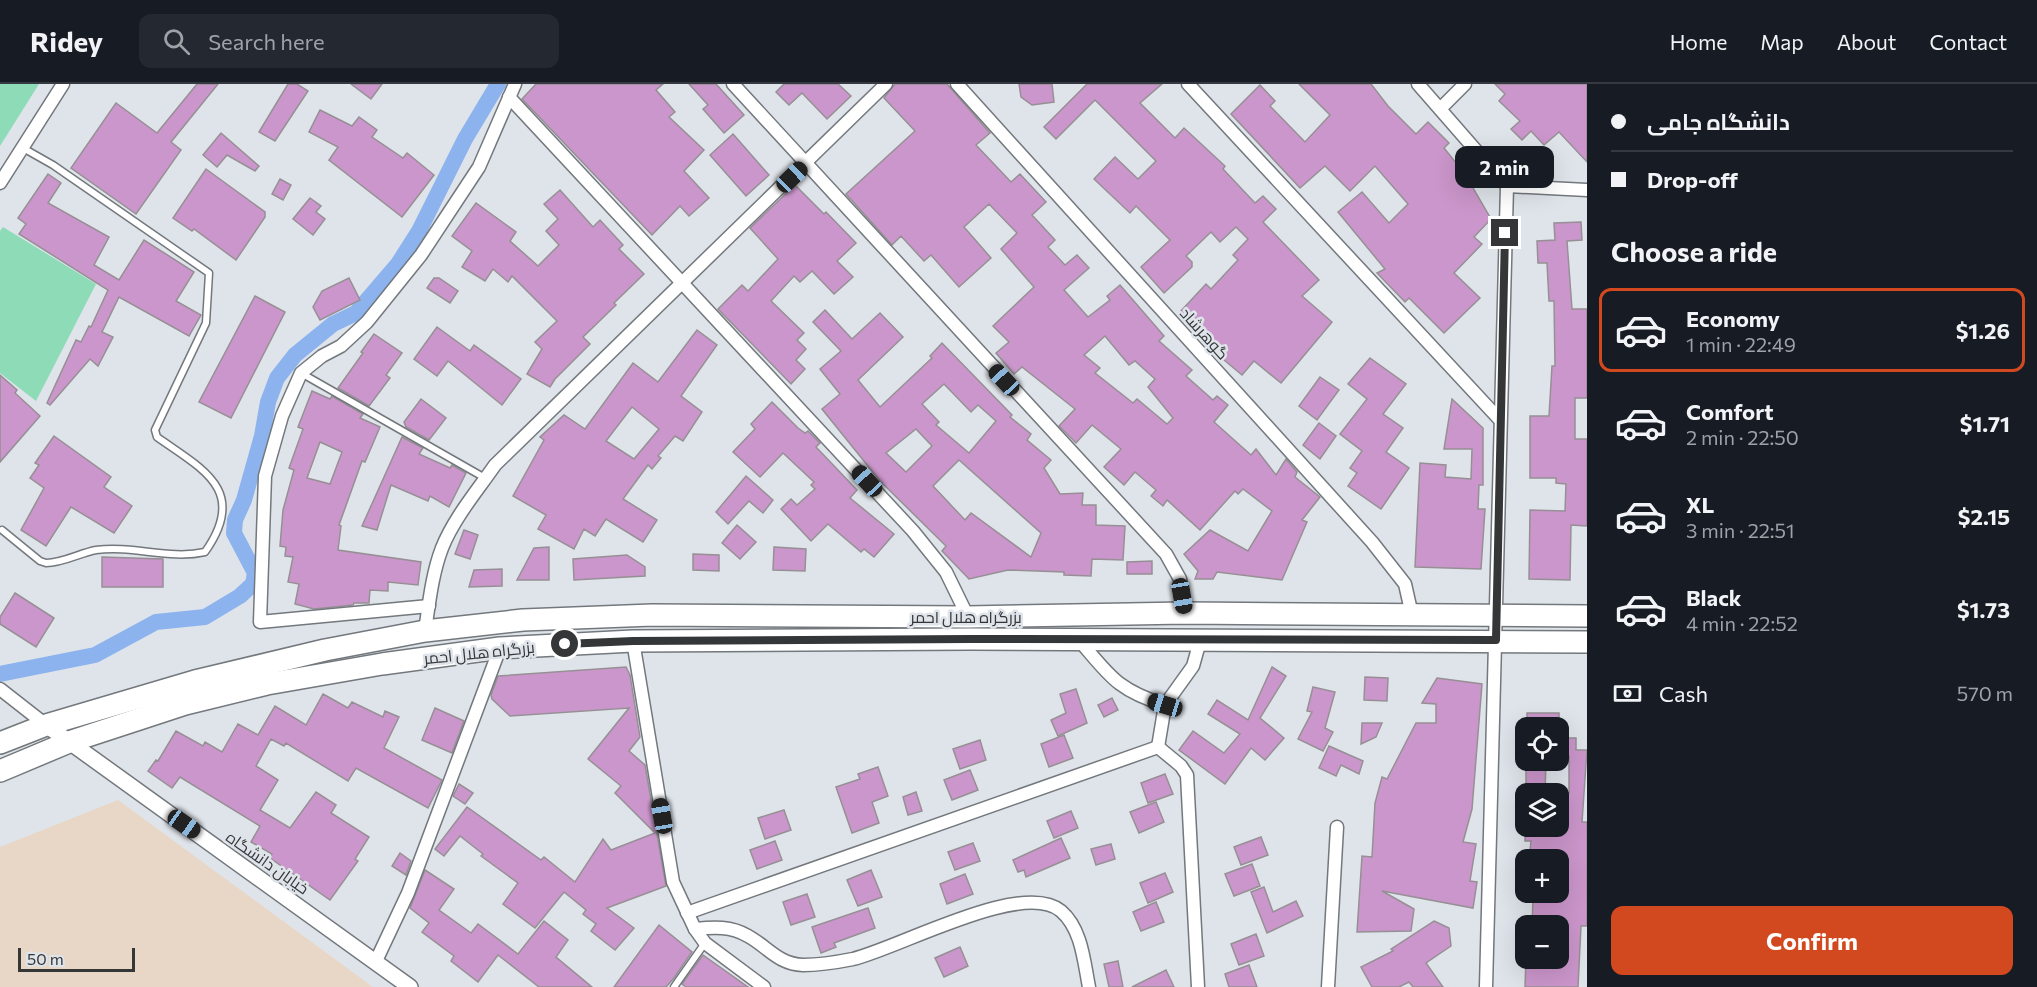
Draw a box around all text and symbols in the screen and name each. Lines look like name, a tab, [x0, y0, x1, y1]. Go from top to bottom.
search box	[139, 14, 559, 68]
text: Ridey	[30, 24, 103, 58]
icon: search	[160, 25, 193, 58]
text: Search here	[208, 28, 325, 55]
text: Home	[1670, 29, 1727, 54]
text: Map	[1760, 29, 1804, 54]
text: About	[1837, 29, 1896, 54]
text: Contact	[1929, 29, 2007, 54]
text: دانشگاه جامی	[1647, 108, 1790, 135]
callout: 2 min	[1456, 146, 1555, 188]
text: 2 min	[1480, 155, 1529, 179]
car	[773, 158, 811, 196]
text: Drop-off	[1647, 166, 1738, 193]
route end	[1491, 219, 1518, 246]
text: Choose a ride	[1611, 235, 1777, 268]
street label: گوهرشاد	[1176, 303, 1233, 364]
icon: car	[1614, 303, 1668, 357]
text: Economy	[1686, 305, 1780, 332]
text: $1.26	[1956, 317, 2010, 344]
text: 1 min · 22:49	[1686, 332, 1796, 356]
car	[985, 361, 1023, 399]
icon: car	[1614, 396, 1668, 450]
text: Comfort	[1686, 398, 1774, 425]
text: $1.71	[1960, 410, 2010, 437]
text: 2 min · 22:50	[1686, 425, 1799, 449]
car	[848, 462, 886, 500]
icon: car	[1614, 489, 1668, 543]
text: XL	[1686, 491, 1714, 518]
text: $2.15	[1958, 503, 2010, 530]
text: 3 min · 22:51	[1686, 518, 1795, 542]
car	[1170, 577, 1194, 615]
icon: car	[1614, 582, 1668, 636]
text: Black	[1686, 584, 1741, 611]
text: $1.73	[1957, 596, 2010, 623]
street label: بزرگراه هلال احمر	[909, 607, 1022, 628]
text: 4 min · 22:52	[1686, 611, 1798, 635]
route start	[551, 630, 578, 657]
street label: بزرگراه هلال احمر	[422, 637, 536, 669]
icon: cash	[1611, 677, 1644, 710]
text: Cash	[1659, 680, 1708, 707]
text: 570 m	[1957, 681, 2013, 705]
car	[1145, 691, 1185, 719]
map controls	[1515, 717, 1569, 969]
button: locate	[1515, 717, 1569, 771]
button: layers	[1515, 783, 1569, 837]
car	[650, 797, 674, 835]
car	[164, 806, 204, 842]
street label: خیابان دانشگاه	[222, 827, 313, 899]
button: +	[1515, 849, 1569, 903]
button: Confirm	[1611, 906, 2013, 975]
button: −	[1515, 915, 1569, 969]
scale bar	[18, 945, 135, 972]
text: 50 m	[27, 949, 64, 968]

